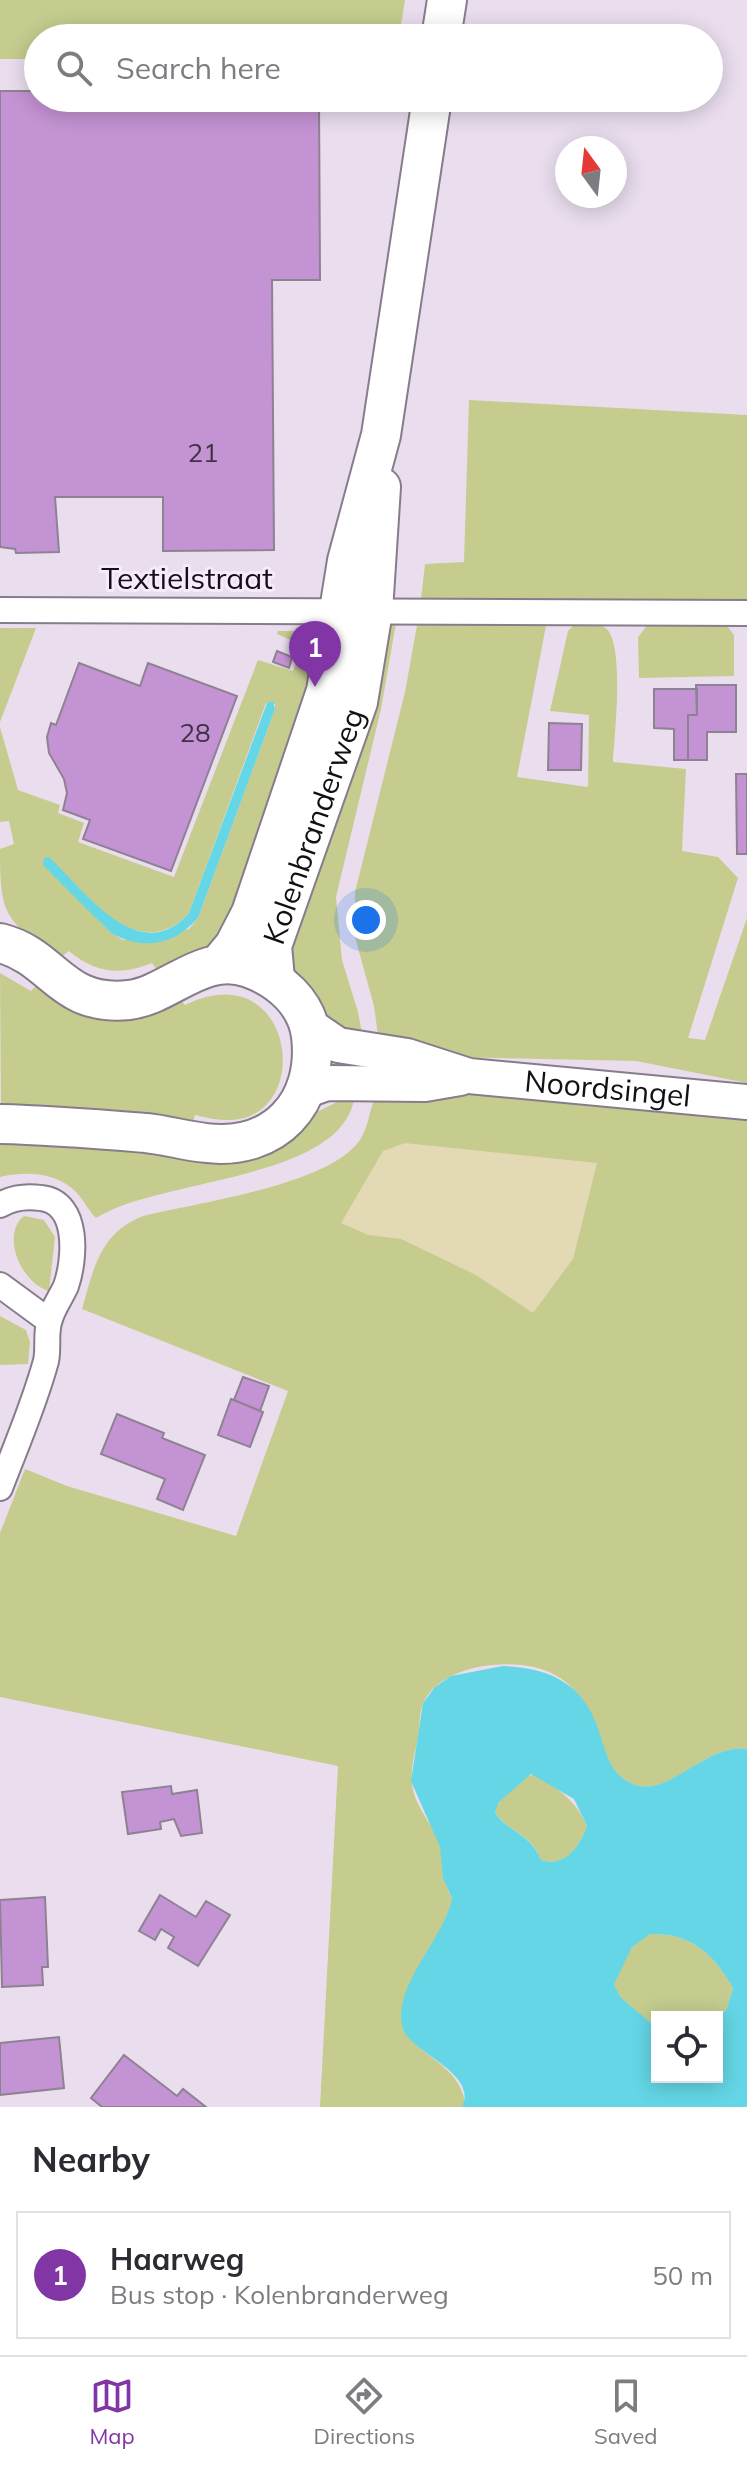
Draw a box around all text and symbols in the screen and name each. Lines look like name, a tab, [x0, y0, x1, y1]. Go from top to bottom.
search box	[24, 24, 723, 112]
icon: search	[52, 46, 96, 90]
text: Search here	[116, 49, 281, 87]
north arrow	[555, 136, 627, 208]
house number: 21	[187, 436, 219, 469]
street label: Textielstraat	[101, 559, 273, 597]
pin: 1	[289, 621, 341, 687]
street label: Kolenbranderweg	[254, 703, 372, 949]
house number: 28	[179, 716, 211, 749]
your location	[346, 900, 386, 940]
street label: Noordsingel	[523, 1061, 692, 1115]
map controls	[651, 2011, 723, 2083]
button: locate	[651, 2011, 723, 2083]
text: Nearby	[32, 2138, 150, 2181]
text: Haarweg	[110, 2240, 244, 2278]
text: 1	[52, 2259, 68, 2292]
text: 50 m	[652, 2259, 713, 2292]
text: Bus stop · Kolenbranderweg	[110, 2278, 449, 2311]
tab: Map	[89, 2374, 135, 2450]
tab: Directions	[314, 2374, 415, 2450]
tab: Saved	[594, 2374, 658, 2450]

